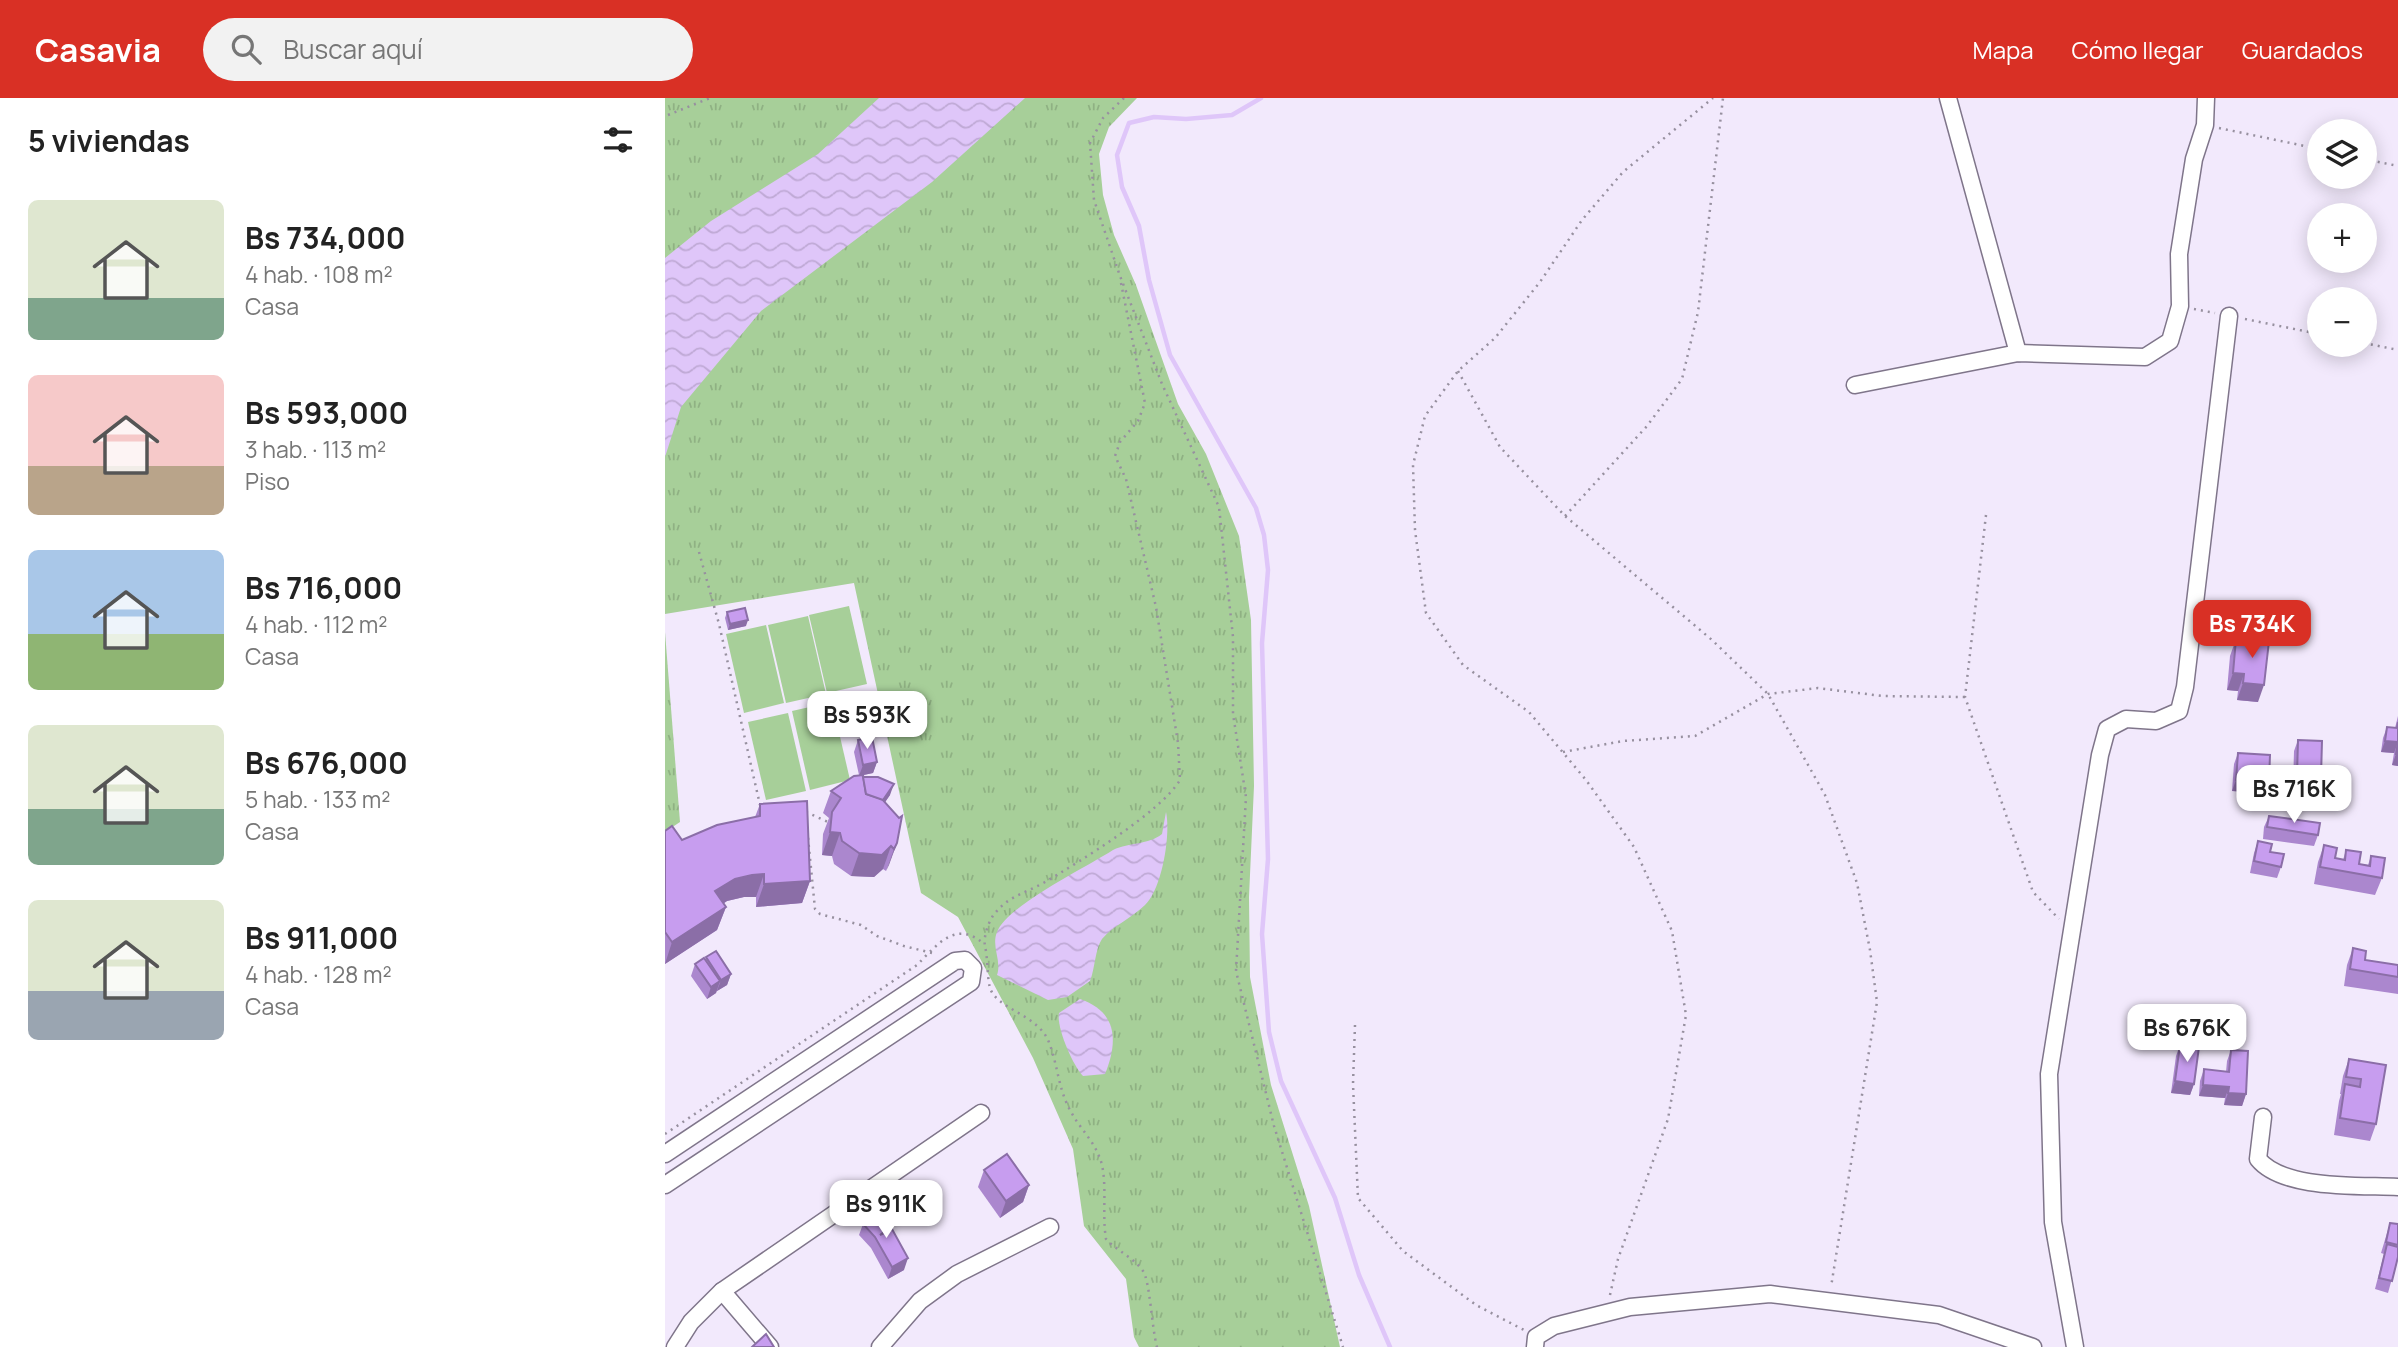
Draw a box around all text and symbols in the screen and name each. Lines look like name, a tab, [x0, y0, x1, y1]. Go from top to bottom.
search box	[203, 18, 693, 81]
text: Casavia	[35, 27, 161, 72]
icon: search	[227, 30, 265, 68]
text: Buscar aquí	[283, 31, 423, 67]
text: Mapa	[1973, 33, 2034, 66]
text: Cómo llegar	[2072, 33, 2204, 66]
text: Guardados	[2242, 33, 2363, 66]
map controls	[2307, 119, 2377, 357]
button: layers	[2307, 119, 2377, 189]
text: 5 viviendas	[28, 120, 190, 161]
icon: filters	[599, 121, 637, 159]
button: +	[2307, 203, 2377, 273]
text: Bs 734,000	[245, 217, 406, 258]
icon: home	[84, 228, 168, 312]
text: 4 hab. · 108 m²	[245, 258, 393, 290]
button: −	[2307, 287, 2377, 357]
text: Casa	[245, 290, 299, 322]
text: Bs 593,000	[245, 392, 408, 433]
icon: home	[84, 403, 168, 487]
text: 3 hab. · 113 m²	[245, 433, 386, 465]
text: Piso	[245, 465, 290, 497]
text: Bs 716,000	[245, 567, 402, 608]
icon: home	[84, 578, 168, 662]
pin: Bs 734K	[2187, 601, 2317, 660]
text: Bs 734K	[2209, 607, 2295, 639]
text: 4 hab. · 112 m²	[245, 608, 387, 640]
text: Casa	[245, 640, 299, 672]
pin: Bs 593K	[802, 692, 932, 751]
text: Bs 593K	[823, 698, 911, 730]
text: Bs 676,000	[245, 742, 408, 783]
icon: home	[84, 753, 168, 837]
pin: Bs 716K	[2229, 766, 2359, 825]
text: Bs 716K	[2252, 772, 2336, 804]
text: 5 hab. · 133 m²	[245, 783, 390, 815]
text: Casa	[245, 815, 299, 847]
text: Bs 911,000	[245, 917, 398, 958]
icon: home	[84, 928, 168, 1012]
text: 4 hab. · 128 m²	[245, 958, 392, 990]
text: Casa	[245, 990, 299, 1022]
pin: Bs 676K	[2122, 1004, 2252, 1064]
text: Bs 676K	[2143, 1011, 2231, 1043]
pin: Bs 911K	[821, 1180, 951, 1240]
text: Bs 911K	[846, 1187, 926, 1219]

